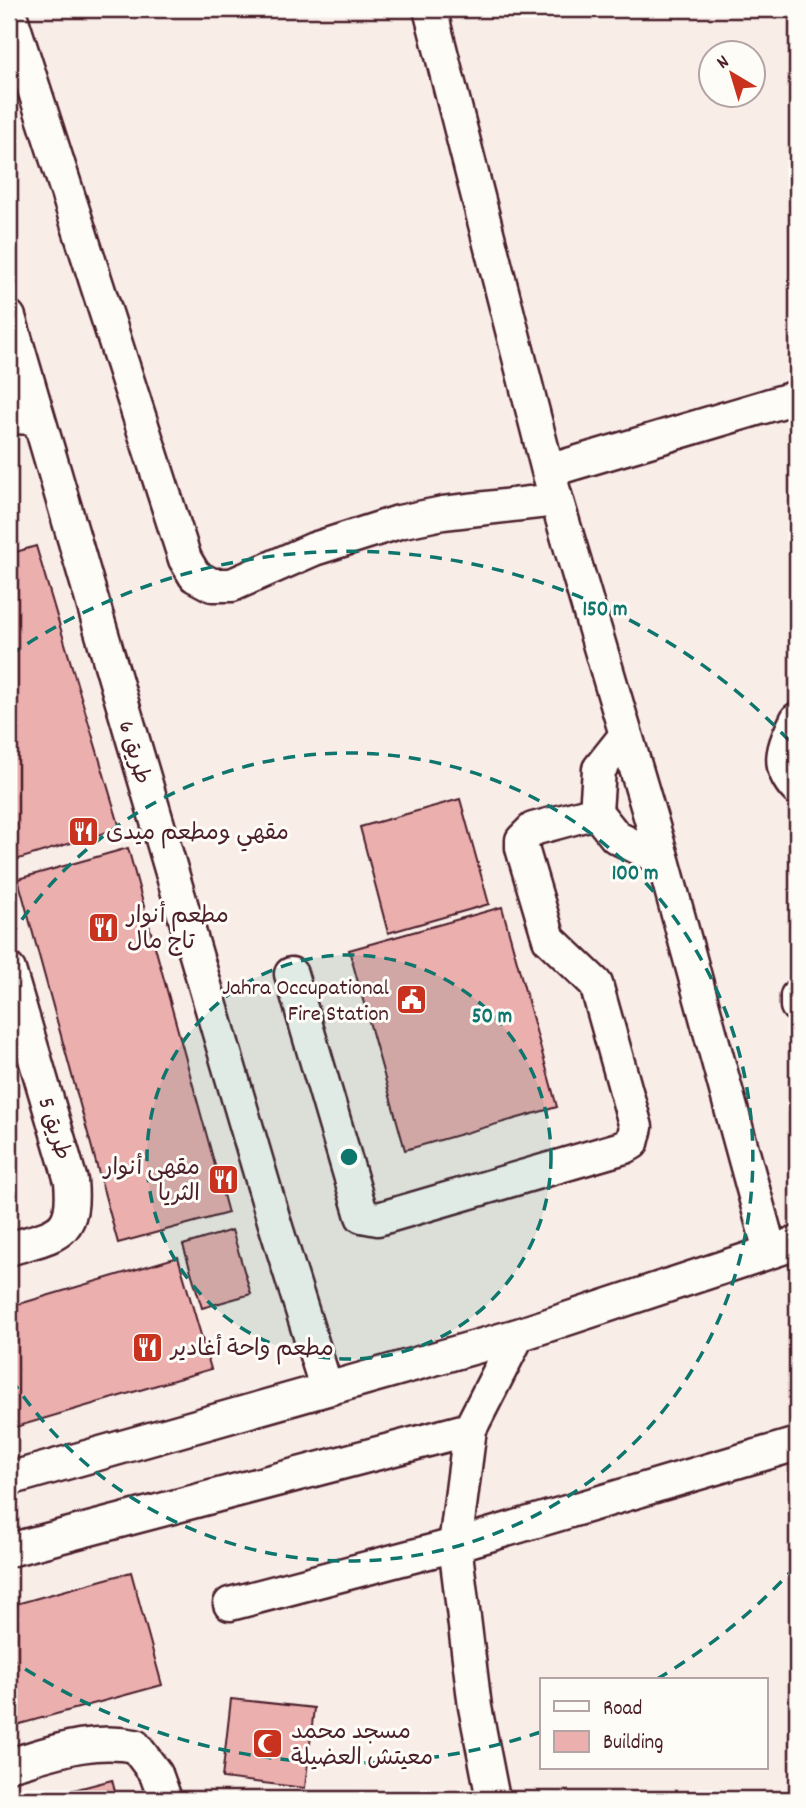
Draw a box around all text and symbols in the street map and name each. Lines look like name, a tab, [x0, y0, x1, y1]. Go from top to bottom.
north arrow	[698, 38, 768, 108]
text: N	[712, 50, 736, 77]
text: 150 m	[582, 596, 628, 626]
street label: طريق 6	[108, 717, 157, 789]
restaurant icon: مقهي ومطعم ميدى	[66, 814, 100, 848]
place label: مقهي ومطعم ميدى	[106, 818, 289, 852]
text: 100 m	[612, 860, 658, 890]
place label: مطعم أنوار تاج مال	[125, 900, 229, 960]
restaurant icon: مطعم أنوار تاج مال	[87, 910, 121, 944]
place label: Jahra Occupational Fire Station	[222, 973, 390, 1032]
public building icon: Jahra Occupational Fire Station	[395, 982, 429, 1016]
text: 50 m	[472, 1003, 512, 1033]
street label: طريق 5	[27, 1093, 78, 1165]
centre of rings	[337, 1145, 361, 1169]
place label: مقهى أنوار الثريا	[102, 1152, 200, 1212]
restaurant icon: مقهى أنوار الثريا	[206, 1162, 240, 1196]
restaurant icon: مطعم واحة أغادير	[131, 1330, 165, 1364]
place label: مطعم واحة أغادير	[169, 1333, 334, 1367]
legend	[540, 1678, 768, 1770]
text: Road	[603, 1695, 642, 1725]
place label: مسجد محمد معيتش العضيلة	[291, 1717, 433, 1776]
mosque icon: مسجد محمد معيتش العضيلة	[251, 1726, 285, 1760]
text: Building	[603, 1729, 663, 1759]

